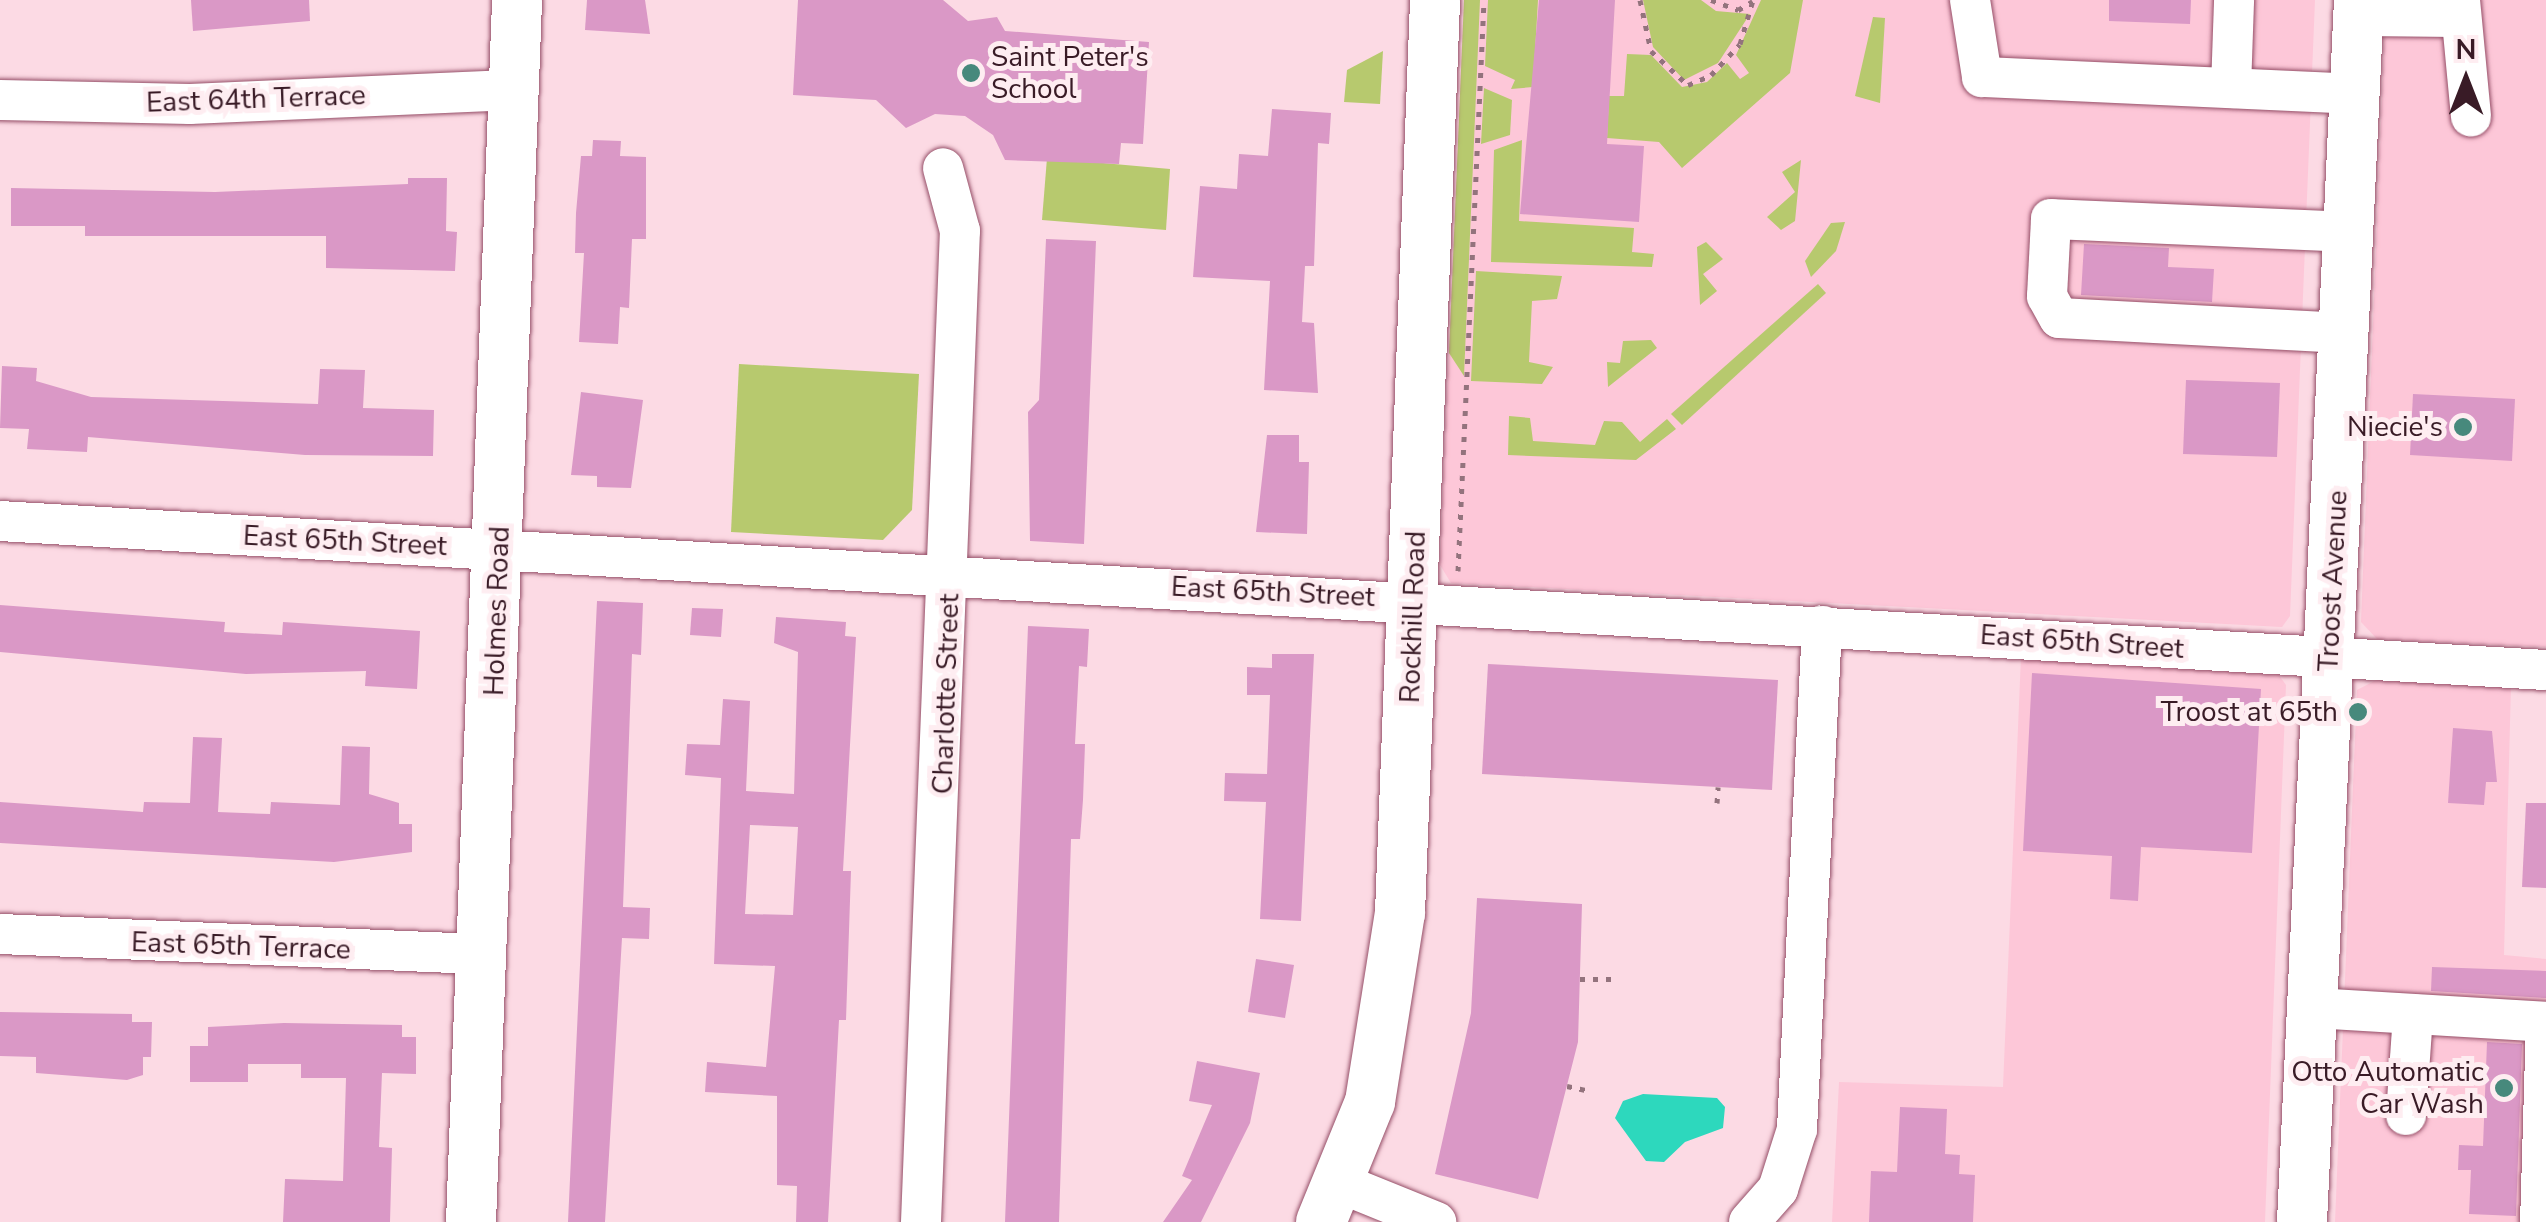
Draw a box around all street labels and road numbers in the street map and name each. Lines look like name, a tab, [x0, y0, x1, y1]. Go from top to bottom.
street label: East 64th Terrace	[146, 78, 366, 120]
street label: Troost Avenue	[2311, 490, 2355, 672]
street label: East 65th Street	[242, 519, 448, 563]
street label: Holmes Road	[477, 526, 517, 696]
street label: Rockhill Road	[1393, 530, 1433, 704]
street label: East 65th Street	[1170, 570, 1376, 614]
street label: Charlotte Street	[926, 593, 966, 795]
street label: East 65th Street	[1979, 618, 2185, 666]
street label: East 65th Terrace	[131, 925, 351, 967]

